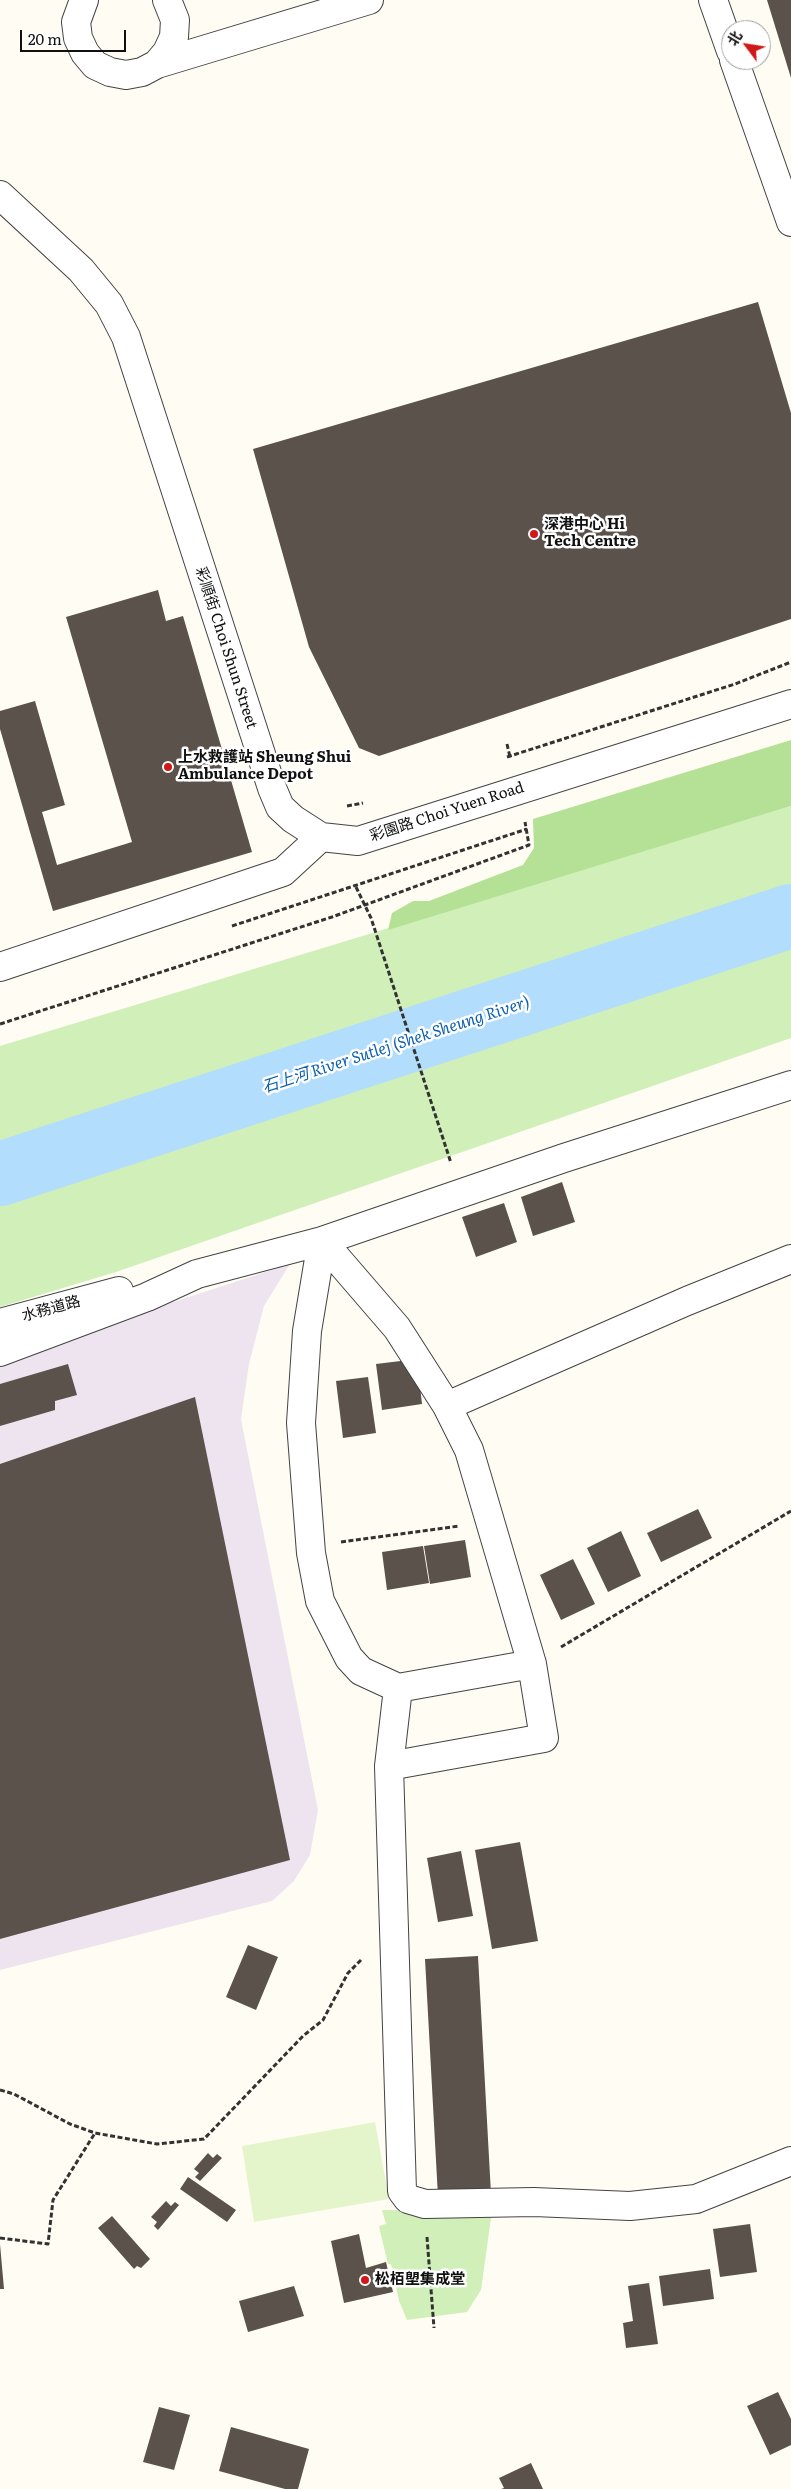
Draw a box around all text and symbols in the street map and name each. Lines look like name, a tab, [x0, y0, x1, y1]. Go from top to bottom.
scale bar	[22, 20, 129, 52]
north arrow	[721, 20, 771, 70]
text: 20 m	[28, 27, 62, 50]
text: 北	[722, 27, 746, 49]
place label: 深港中心 Hi Tech Centre	[544, 516, 636, 551]
marker: 深港中心 Hi Tech Centre	[528, 528, 540, 540]
street label: 彩順街 Choi Shun Street	[191, 565, 261, 731]
place label: 上水救護站 Sheung Shui Ambulance Depot	[178, 749, 351, 784]
marker: 上水救護站 Sheung Shui Ambulance Depot	[162, 761, 174, 773]
street label: 彩園路 Choi Yuen Road	[368, 779, 526, 845]
water label: 石上河 River Sutlej (Shek Sheung River)	[260, 993, 532, 1097]
street label: 水務道路	[20, 1293, 82, 1325]
place label: 松栢塱集成堂	[375, 2271, 465, 2289]
marker: 松栢塱集成堂	[359, 2274, 371, 2286]

